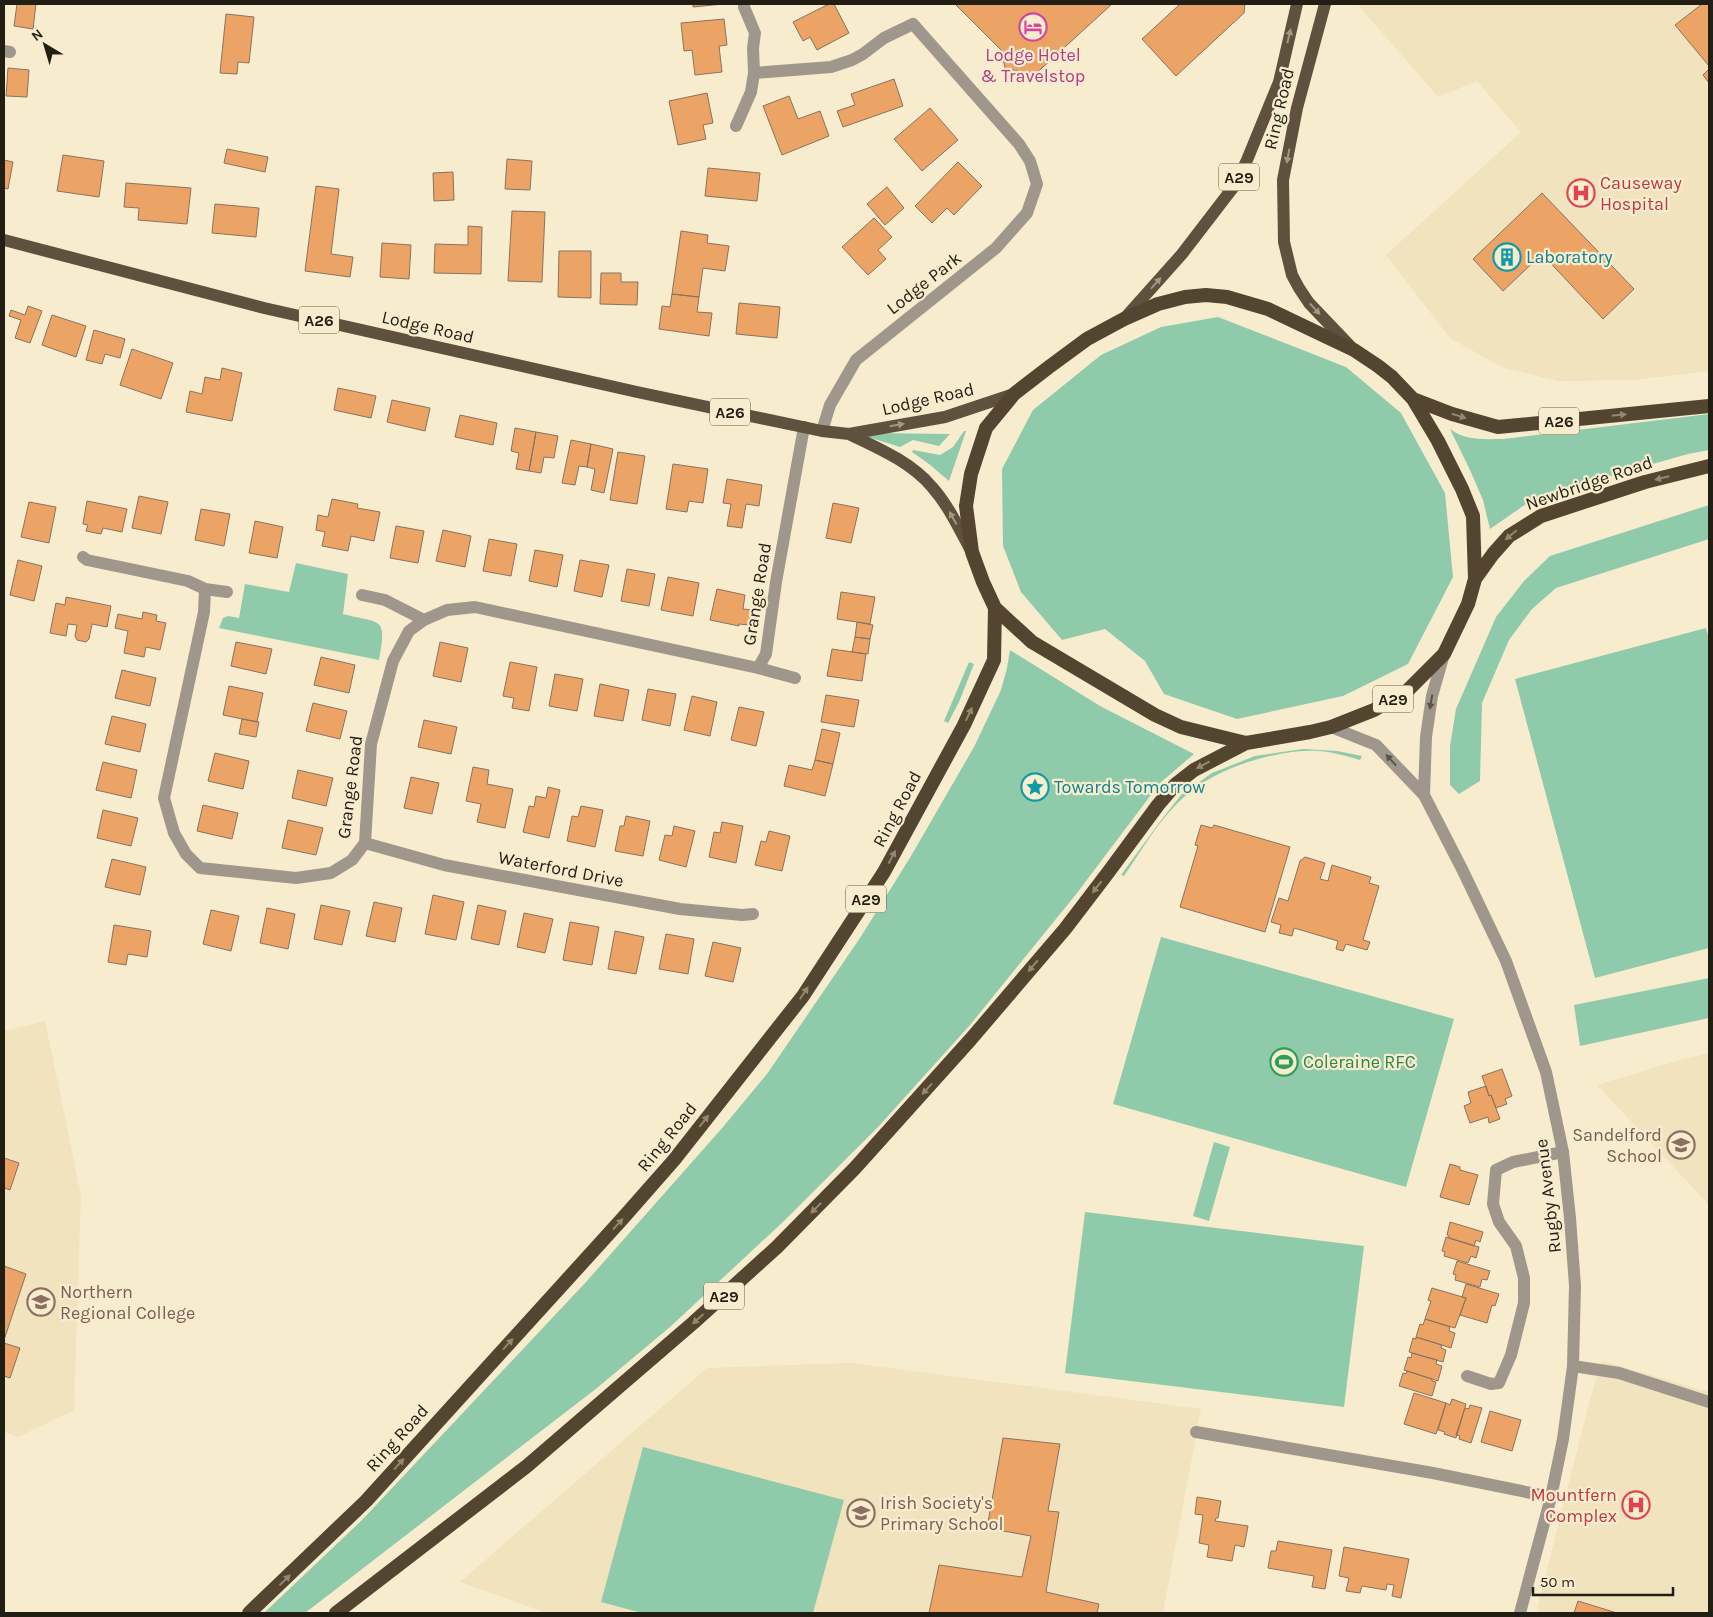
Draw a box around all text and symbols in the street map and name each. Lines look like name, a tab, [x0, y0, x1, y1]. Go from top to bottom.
hotel icon: Lodge Hotel & Travelstop	[1018, 12, 1048, 42]
north arrow	[20, 20, 70, 70]
text: N	[28, 25, 46, 45]
one-way arrow	[1286, 28, 1294, 44]
place label: Lodge Hotel & Travelstop	[981, 44, 1085, 87]
street label: Ring Road	[1259, 66, 1299, 152]
one-way arrow	[1284, 148, 1292, 163]
road number: A29	[1219, 163, 1259, 190]
place label: Causeway Hospital	[1600, 172, 1682, 215]
hospital icon: Causeway Hospital	[1566, 178, 1596, 208]
building icon: Laboratory	[1492, 242, 1522, 272]
place label: Laboratory	[1526, 246, 1613, 268]
street label: Lodge Park	[882, 247, 966, 319]
one-way arrow	[1150, 277, 1162, 289]
one-way arrow	[1309, 303, 1321, 315]
road number: A26	[299, 306, 339, 334]
street label: Lodge Road	[380, 306, 476, 348]
street label: Lodge Road	[880, 378, 976, 420]
road number: A26	[710, 398, 750, 426]
road number: A26	[1539, 408, 1579, 434]
one-way arrow	[1611, 411, 1627, 419]
one-way arrow	[1452, 413, 1467, 421]
one-way arrow	[889, 421, 905, 429]
street label: Newbridge Road	[1523, 451, 1655, 515]
one-way arrow	[1655, 474, 1670, 482]
one-way arrow	[949, 511, 957, 526]
one-way arrow	[1505, 530, 1518, 541]
street label: Grange Road	[738, 541, 776, 647]
road number: A29	[1373, 686, 1413, 712]
one-way arrow	[1427, 694, 1435, 710]
one-way arrow	[965, 706, 973, 721]
street label: Grange Road	[333, 734, 367, 840]
one-way arrow	[1385, 754, 1397, 766]
one-way arrow	[1196, 761, 1210, 769]
street label: Ring Road	[868, 767, 926, 851]
place icon: Towards Tomorrow	[1020, 772, 1050, 802]
place label: Towards Tomorrow	[1054, 776, 1205, 798]
street label: Waterford Drive	[496, 846, 626, 892]
one-way arrow	[888, 849, 896, 864]
one-way arrow	[1092, 880, 1103, 893]
road number: A29	[846, 886, 886, 912]
one-way arrow	[1028, 960, 1039, 972]
one-way arrow	[799, 987, 809, 1000]
sports icon: Coleraine RFC	[1269, 1047, 1299, 1077]
place label: Coleraine RFC	[1303, 1051, 1416, 1073]
one-way arrow	[921, 1082, 933, 1094]
street label: Ring Road	[632, 1098, 702, 1176]
one-way arrow	[699, 1115, 710, 1128]
place label: Sandelford School	[1572, 1124, 1662, 1167]
school or university icon: Sandelford School	[1666, 1130, 1696, 1160]
street label: Rugby Avenue	[1530, 1138, 1566, 1254]
one-way arrow	[810, 1201, 822, 1213]
one-way arrow	[612, 1218, 624, 1230]
place label: Northern Regional College	[60, 1281, 195, 1324]
road number: A29	[704, 1282, 744, 1310]
school or university icon: Northern Regional College	[26, 1287, 56, 1317]
one-way arrow	[692, 1313, 704, 1325]
one-way arrow	[503, 1338, 514, 1351]
street label: Ring Road	[361, 1400, 433, 1476]
one-way arrow	[393, 1459, 405, 1471]
place label: Mountfern Complex	[1531, 1484, 1617, 1527]
hospital icon: Mountfern Complex	[1621, 1490, 1651, 1520]
place label: Irish Society's Primary School	[880, 1492, 1004, 1535]
school or university icon: Irish Society's Primary School	[846, 1498, 876, 1528]
scale bar	[1533, 1564, 1673, 1596]
text: 50 m	[1540, 1573, 1575, 1591]
one-way arrow	[279, 1574, 291, 1586]

